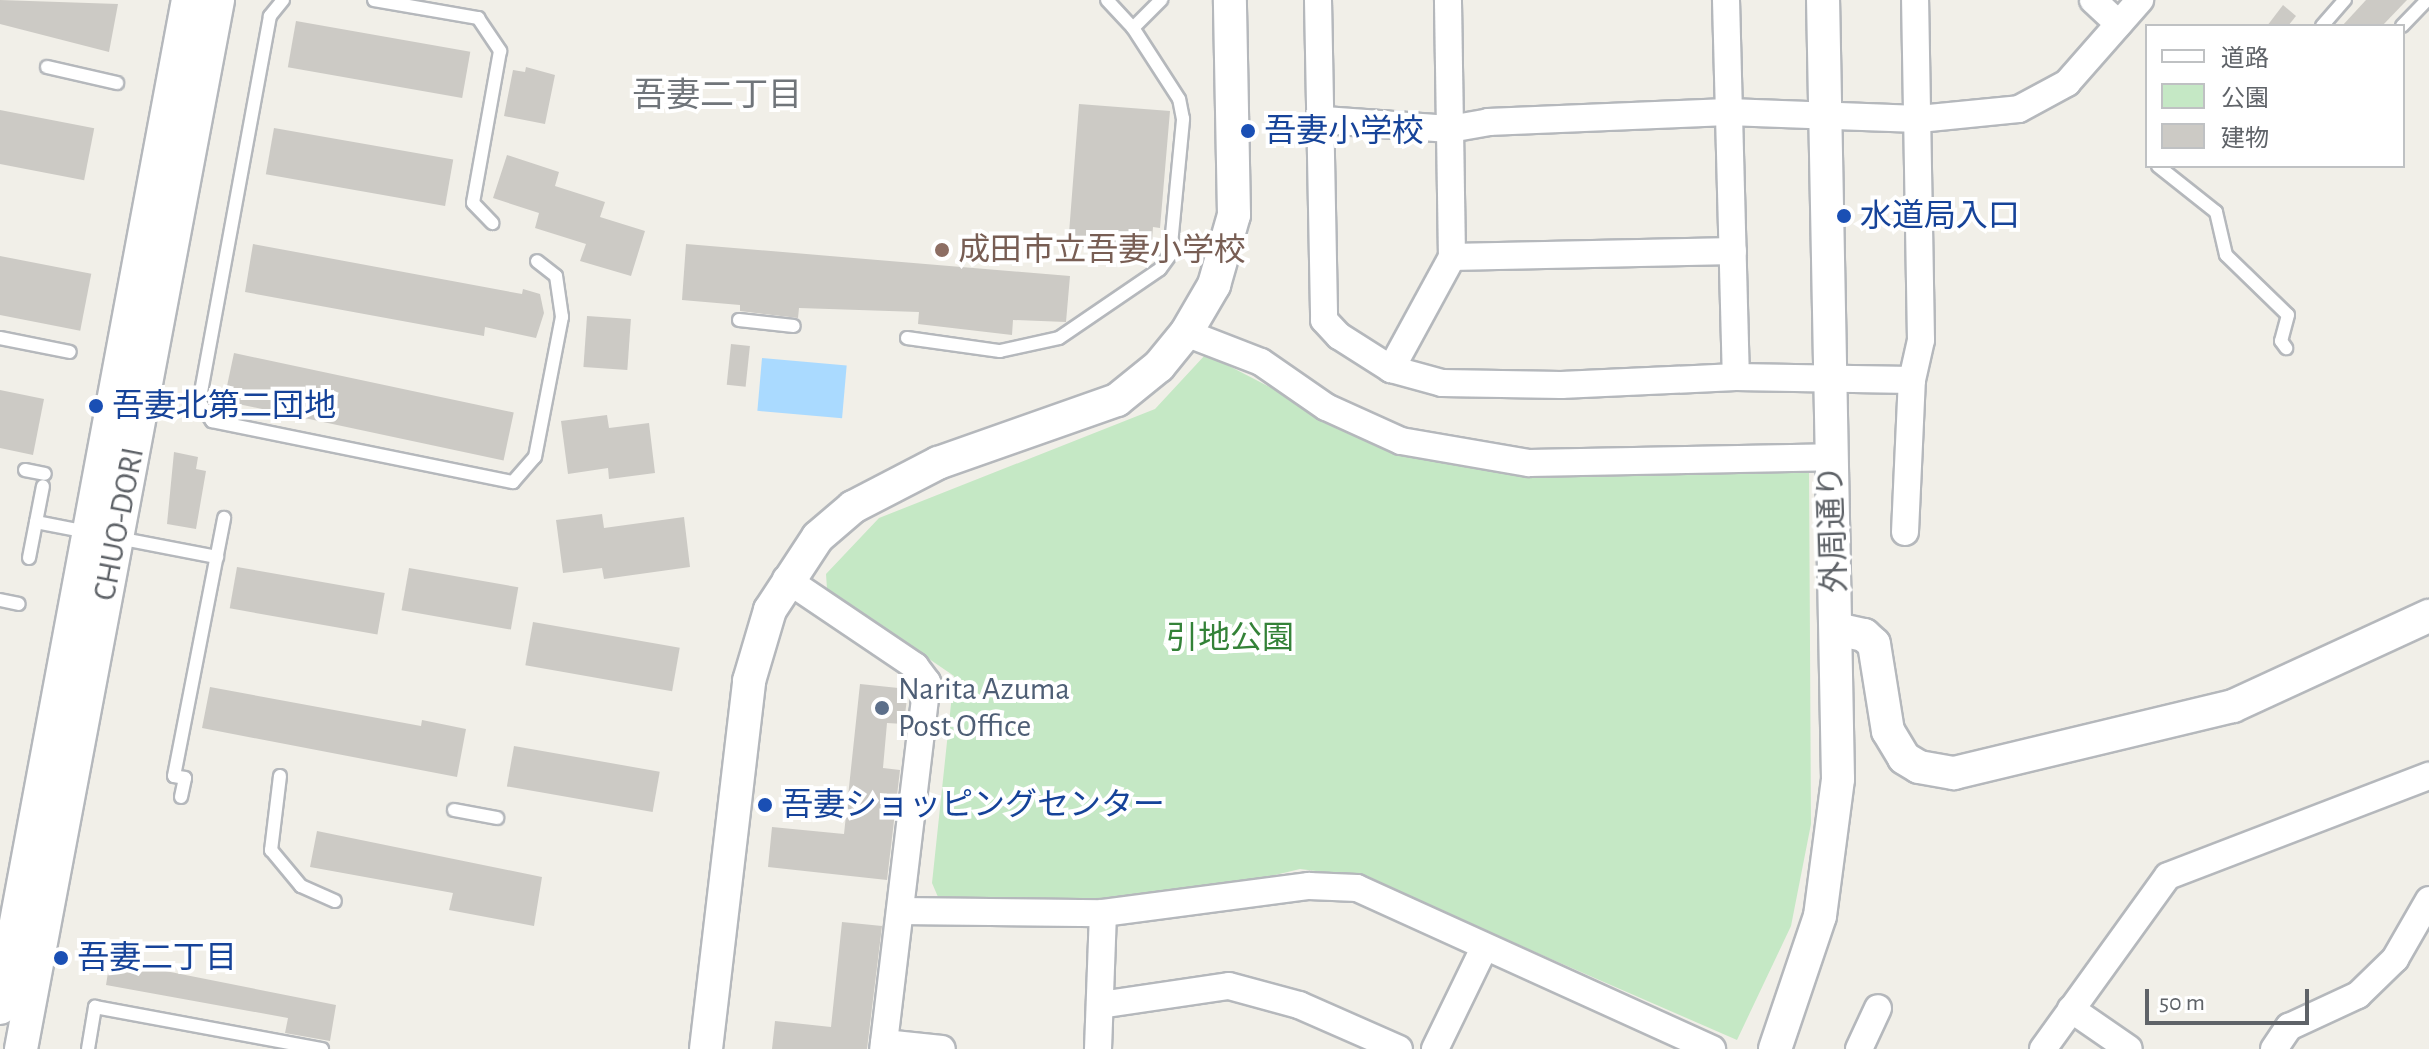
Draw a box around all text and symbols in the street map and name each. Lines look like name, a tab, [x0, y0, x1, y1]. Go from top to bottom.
legend	[2145, 24, 2405, 168]
text: 道路	[2221, 47, 2269, 71]
district label: 吾妻二丁目	[632, 77, 802, 117]
text: 公園	[2221, 87, 2269, 111]
place label: 吾妻小学校	[1264, 112, 1424, 150]
marker: 吾妻小学校	[1239, 122, 1257, 140]
text: 建物	[2221, 127, 2269, 151]
place label: 水道局入口	[1860, 197, 2020, 235]
marker: 水道局入口	[1835, 207, 1853, 225]
place label: 成田市立吾妻小学校	[958, 231, 1246, 269]
marker: 成田市立吾妻小学校	[933, 241, 951, 259]
place label: 吾妻北第二団地	[112, 387, 336, 425]
marker: 吾妻北第二団地	[87, 397, 105, 415]
street label: CHUO-DORI	[85, 444, 153, 604]
street label: 外周通り	[1812, 464, 1854, 594]
park label: 引地公園	[1166, 619, 1294, 657]
place label: Narita Azuma Post Office	[898, 671, 1070, 746]
marker: Narita Azuma Post Office	[873, 699, 891, 717]
place label: 吾妻ショッピングセンター	[781, 786, 1165, 824]
marker: 吾妻ショッピングセンター	[756, 796, 774, 814]
place label: 吾妻二丁目	[77, 939, 237, 977]
marker: 吾妻二丁目	[52, 949, 70, 967]
scale bar	[2149, 973, 2313, 1023]
text: 50 m	[2159, 991, 2205, 1015]

